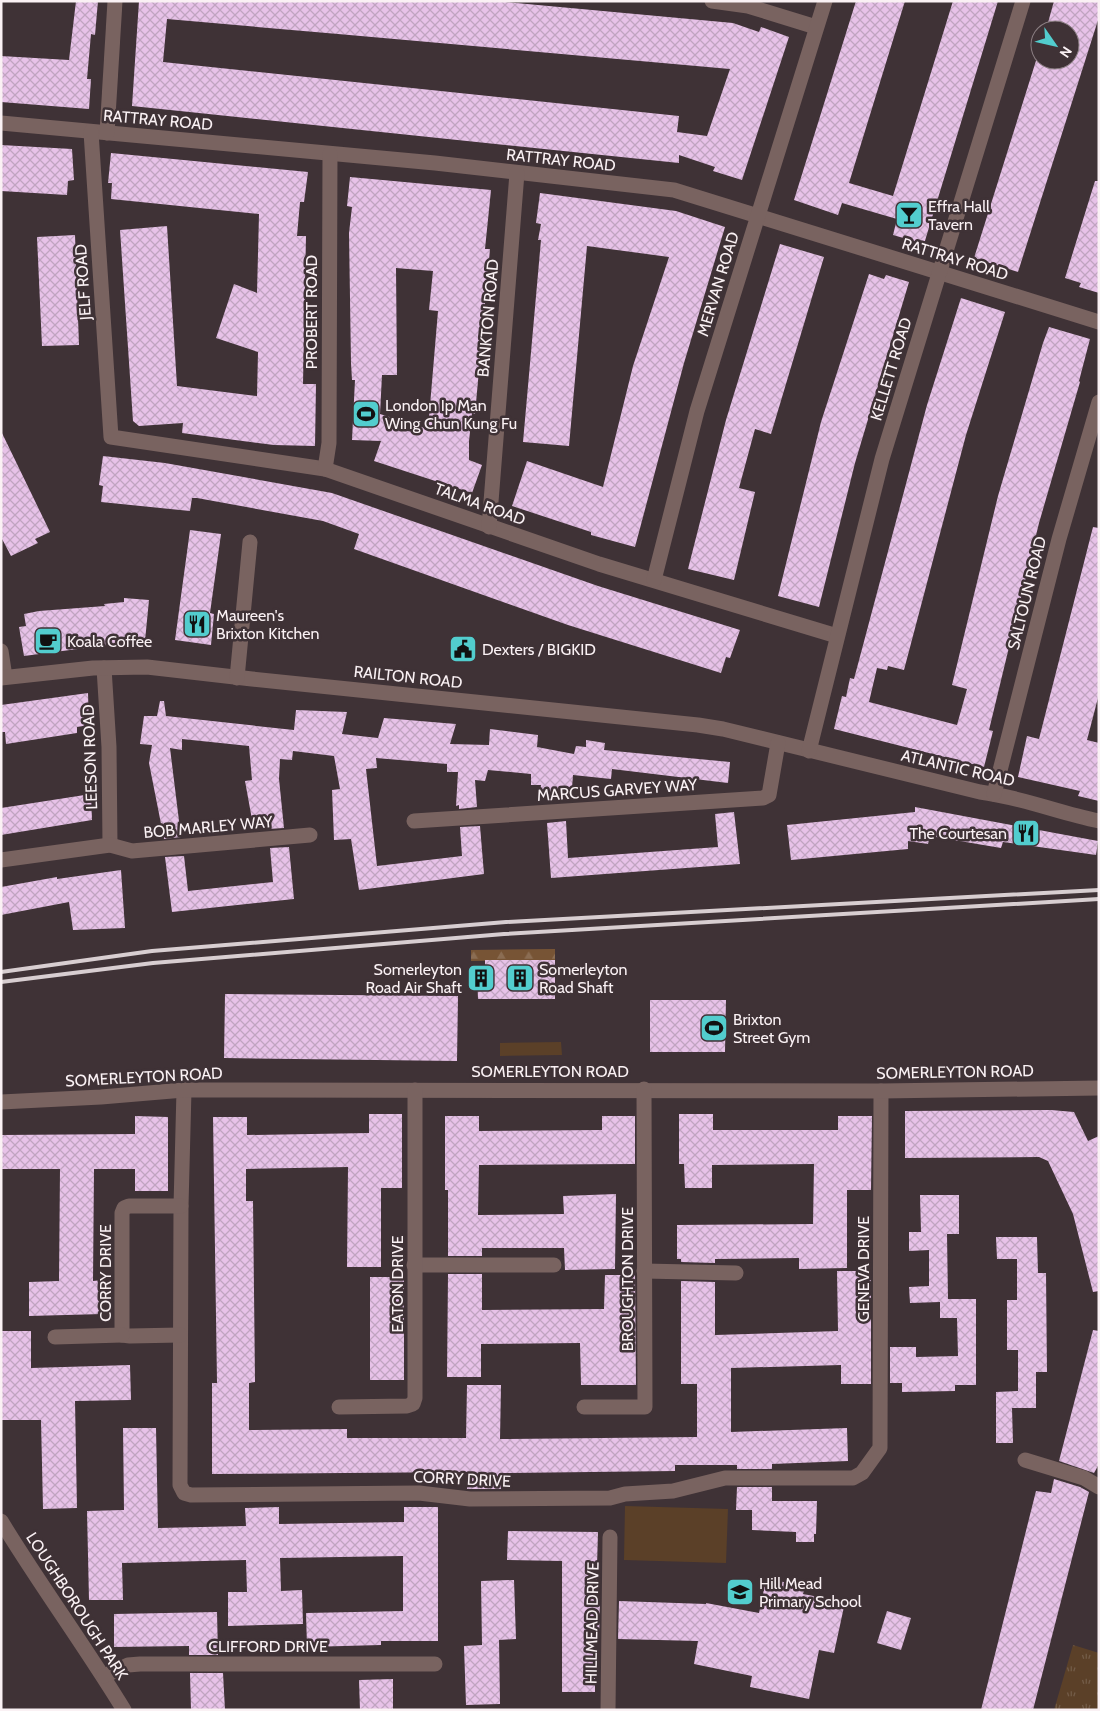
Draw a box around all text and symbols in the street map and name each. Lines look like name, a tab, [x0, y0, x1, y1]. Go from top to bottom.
north arrow	[1030, 20, 1080, 70]
text: N	[1056, 43, 1076, 61]
street label: RATTRAY ROAD	[102, 106, 214, 134]
street label: RATTRAY ROAD	[505, 145, 617, 175]
place label: Effra Hall Tavern	[928, 197, 990, 234]
bar icon: Effra Hall Tavern	[894, 200, 924, 230]
street label: MERVAN ROAD	[693, 229, 743, 339]
street label: RATTRAY ROAD	[900, 234, 1010, 284]
street label: JELF ROAD	[71, 243, 95, 322]
street label: PROBERT ROAD	[302, 255, 321, 369]
street label: BANKTON ROAD	[473, 258, 503, 378]
street label: KELLETT ROAD	[866, 315, 916, 423]
place label: London Ip Man Wing Chun Kung Fu	[385, 396, 517, 433]
sports icon: London Ip Man Wing Chun Kung Fu	[351, 399, 381, 429]
street label: TALMA ROAD	[432, 479, 528, 529]
street label: SALTOUN ROAD	[1004, 534, 1050, 652]
place label: Maureen's Brixton Kitchen	[216, 606, 319, 643]
restaurant icon: Maureen's Brixton Kitchen	[182, 609, 212, 639]
cafe icon: Koala Coffee	[33, 626, 63, 656]
place label: Koala Coffee	[67, 632, 152, 651]
public building icon: Dexters / BIGKID	[448, 634, 478, 664]
place label: Dexters / BIGKID	[482, 640, 596, 659]
street label: RAILTON ROAD	[353, 662, 463, 692]
street label: LEESON ROAD	[79, 704, 101, 810]
street label: ATLANTIC ROAD	[899, 746, 1017, 790]
street label: MARCUS GARVEY WAY	[536, 775, 699, 805]
street label: BOB MARLEY WAY	[143, 812, 274, 842]
restaurant icon: The Courtesan	[1011, 818, 1041, 848]
place label: The Courtesan	[909, 824, 1007, 843]
place label: Somerleyton Road Air Shaft	[366, 960, 463, 997]
place label: Somerleyton Road Shaft	[539, 960, 627, 997]
building icon: Somerleyton Road Air Shaft	[466, 963, 496, 993]
building icon: Somerleyton Road Shaft	[505, 963, 535, 993]
place label: Brixton Street Gym	[733, 1010, 810, 1047]
sports icon: Brixton Street Gym	[699, 1013, 729, 1043]
street label: SOMERLEYTON ROAD	[876, 1061, 1034, 1083]
street label: SOMERLEYTON ROAD	[471, 1062, 629, 1081]
street label: SOMERLEYTON ROAD	[65, 1063, 223, 1091]
street label: BROUGHTON DRIVE	[618, 1207, 637, 1351]
street label: GENEVA DRIVE	[854, 1216, 873, 1322]
street label: CORRY DRIVE	[96, 1224, 115, 1322]
street label: EATON DRIVE	[388, 1235, 407, 1333]
street label: CORRY DRIVE	[413, 1467, 511, 1491]
street label: LOUGHBOROUGH PARK	[22, 1529, 132, 1683]
street label: HILLMEAD DRIVE	[581, 1562, 603, 1684]
place label: Hill Mead Primary School	[759, 1574, 862, 1611]
school or university icon: Hill Mead Primary School	[725, 1577, 755, 1607]
street label: CLIFFORD DRIVE	[208, 1637, 328, 1656]

